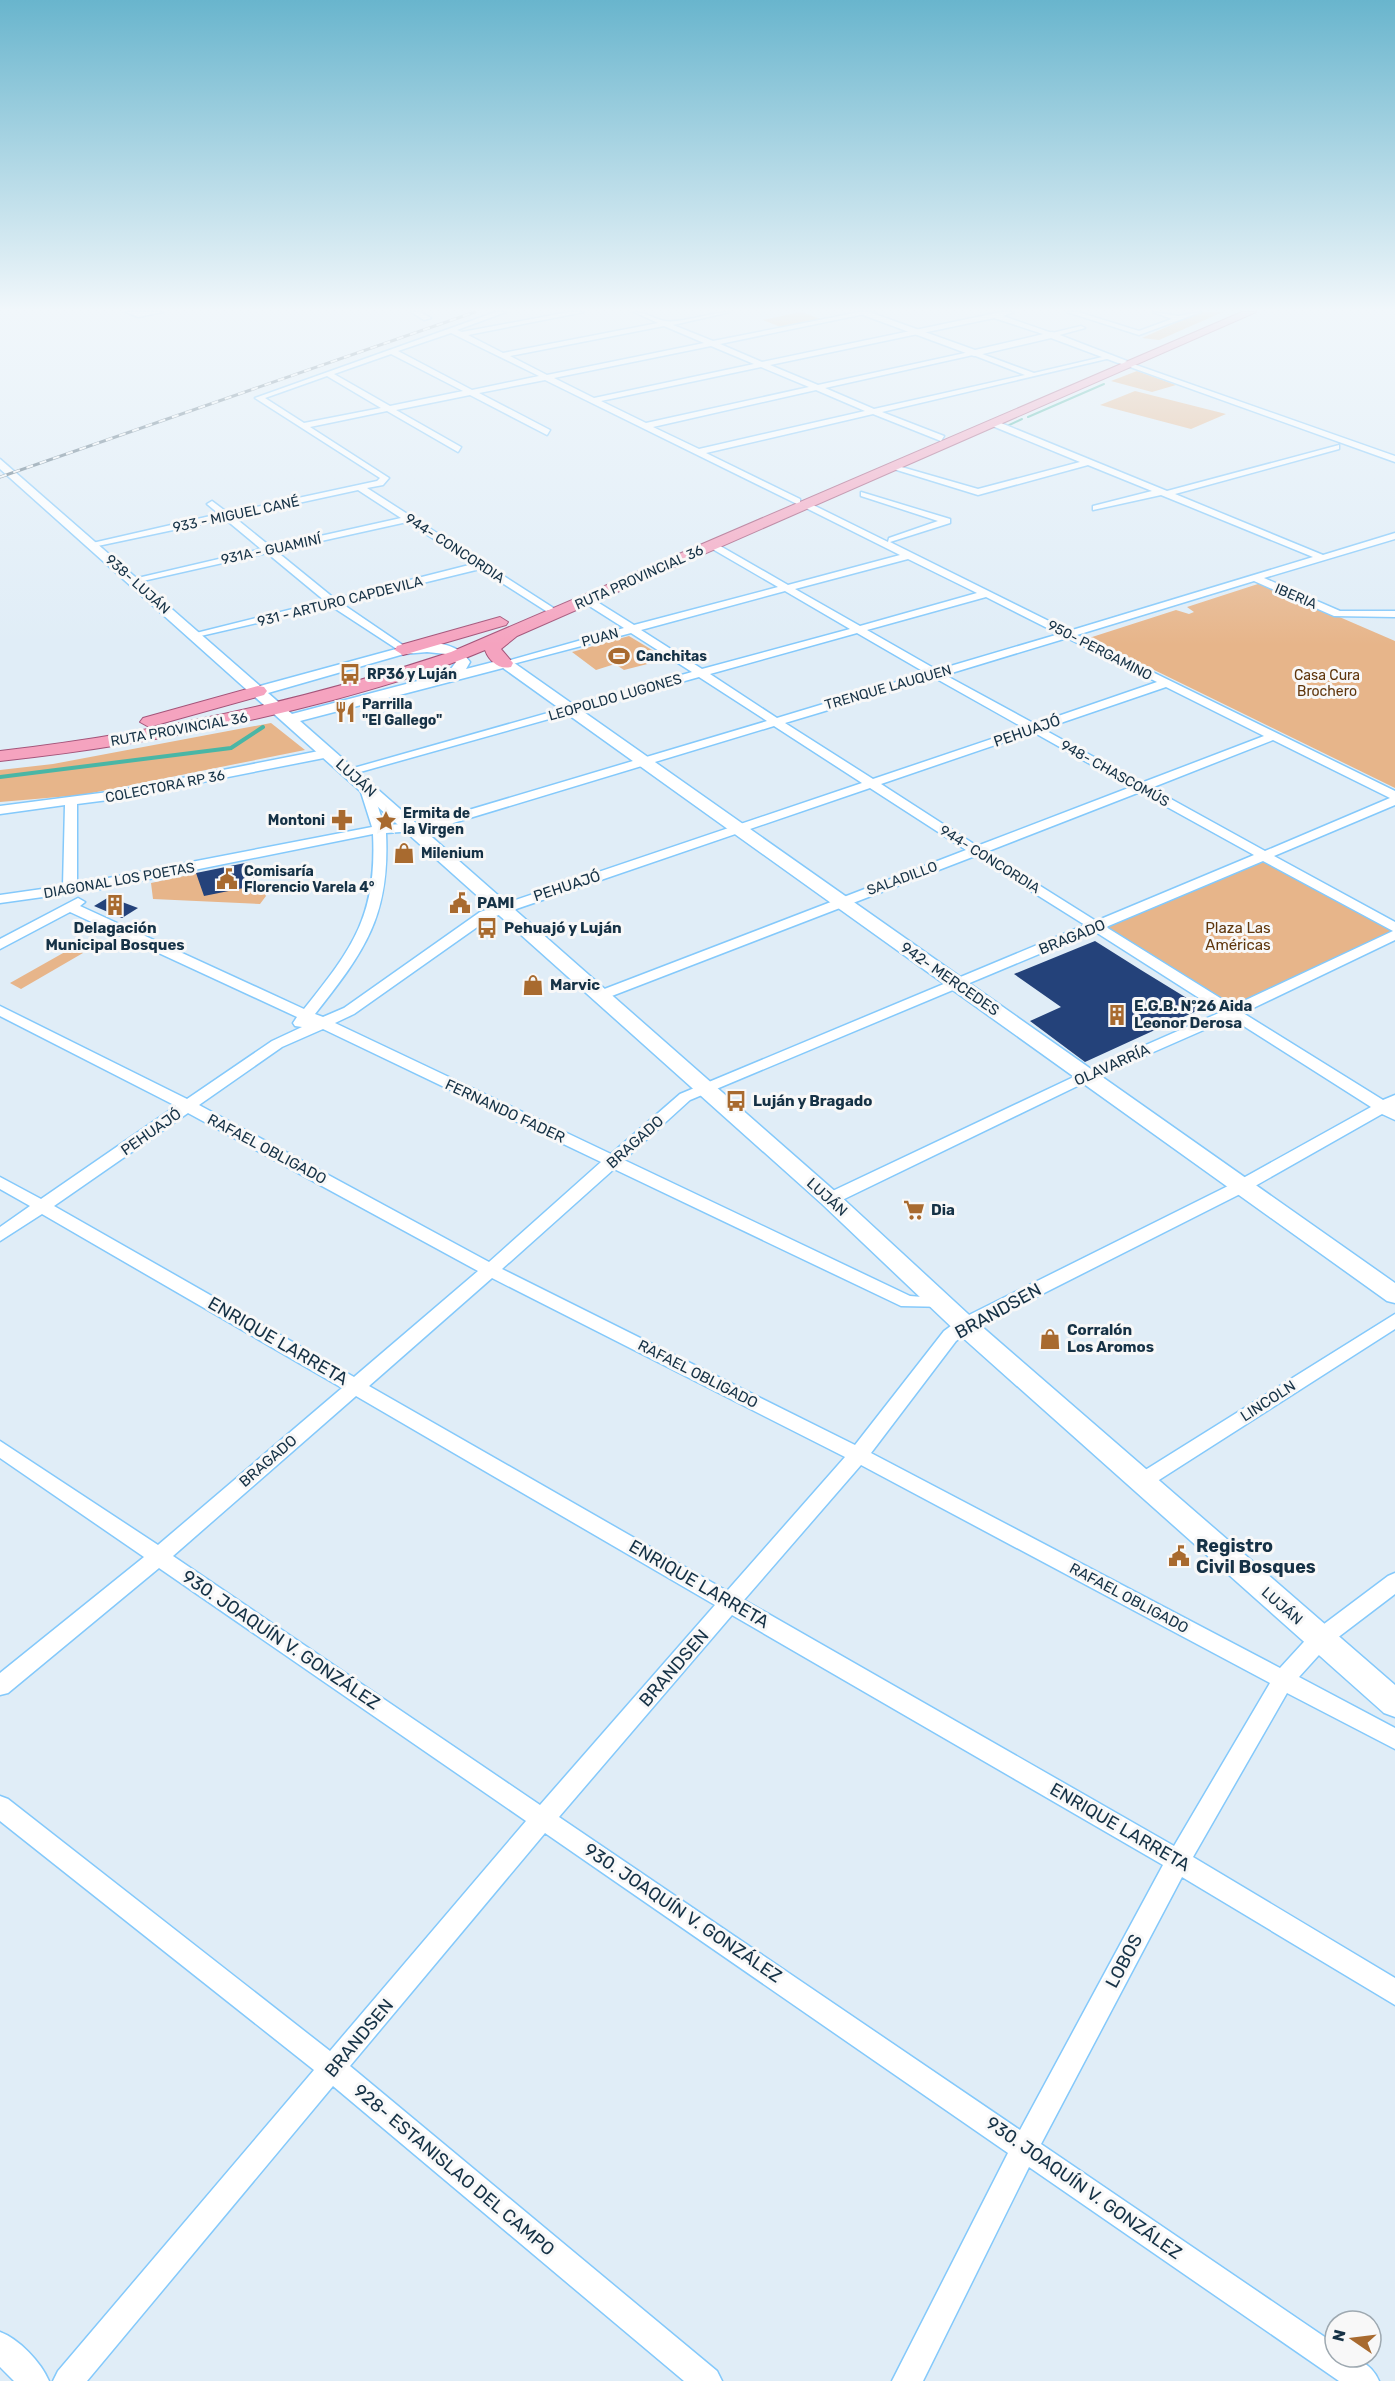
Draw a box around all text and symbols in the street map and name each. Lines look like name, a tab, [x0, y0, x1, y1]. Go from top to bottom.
street label: 933 - MIGUEL CANÉ	[171, 492, 301, 536]
street label: 944- CONCORDIA	[402, 510, 508, 587]
street label: 931A - GUAMINÍ	[219, 529, 324, 568]
street label: RUTA PROVINCIAL 36	[572, 541, 706, 613]
street label: 938- LUJÁN	[102, 550, 174, 618]
street label: 931 - ARTURO CAPDEVILA	[256, 573, 425, 630]
street label: IBERIA	[1272, 580, 1320, 613]
street label: 950- PERGAMINO	[1045, 617, 1155, 684]
street label: PUAN	[580, 624, 621, 651]
sports icon: Canchitas	[607, 644, 631, 668]
place label: Canchitas	[636, 648, 707, 665]
street label: TRENQUE LAUQUEN	[823, 661, 953, 714]
bus stop icon: RP36 y Luján	[338, 662, 362, 686]
place label: RP36 y Luján	[367, 666, 457, 683]
park label: Casa Cura Brochero	[1294, 667, 1360, 700]
street label: LEOPOLDO LUGONES	[546, 670, 684, 725]
place label: Parrilla "El Gallego"	[362, 696, 442, 729]
restaurant icon: Parrilla "El Gallego"	[333, 700, 357, 724]
street label: RUTA PROVINCIAL 36	[109, 709, 249, 750]
street label: PEHUAJÓ	[991, 711, 1063, 751]
street label: 948- CHASCOMÚS	[1057, 736, 1173, 810]
street label: LUJÁN	[332, 755, 380, 801]
street label: COLECTORA RP 36	[104, 767, 226, 806]
place label: Ermita de la Virgen	[403, 805, 470, 838]
pharmacy icon: Montoni	[330, 808, 354, 832]
place icon: Ermita de la Virgen	[374, 809, 398, 833]
place label: Montoni	[268, 812, 325, 829]
street label: 944- CONCORDIA	[936, 822, 1044, 897]
shop icon: Milenium	[392, 841, 416, 865]
place label: Milenium	[421, 845, 484, 862]
street label: SALADILLO	[865, 858, 940, 899]
street label: DIAGONAL LOS POETAS	[42, 859, 196, 902]
place label: Comisaría Florencio Varela 4°	[244, 863, 375, 896]
public building icon: Comisaría Florencio Varela 4°	[215, 867, 239, 891]
street label: PEHUAJÓ	[531, 867, 603, 905]
public building icon: PAMI	[448, 891, 472, 915]
building icon: Delagación Municipal Bosques	[103, 893, 127, 917]
place label: PAMI	[477, 894, 514, 912]
street label: BRAGADO	[1036, 915, 1108, 959]
bus stop icon: Pehuajó y Luján	[475, 916, 499, 940]
place label: Delagación Municipal Bosques	[45, 919, 185, 954]
place label: Pehuajó y Luján	[504, 919, 622, 937]
park label: Plaza Las Américas	[1205, 919, 1271, 954]
street label: 942- MERCEDES	[897, 938, 1003, 1020]
shop icon: Marvic	[521, 973, 545, 997]
place label: Marvic	[550, 976, 600, 994]
place label: E.G.B. Nº26 Aida Leonor Derosa	[1134, 997, 1253, 1032]
building icon: E.G.B. Nº26 Aida Leonor Derosa	[1105, 1003, 1129, 1027]
street label: OLAVARRÍA	[1071, 1040, 1153, 1090]
street label: FERNANDO FADER	[442, 1075, 568, 1147]
bus stop icon: Luján y Bragado	[724, 1089, 748, 1113]
place label: Luján y Bragado	[753, 1092, 872, 1110]
street label: PEHUAJÓ	[117, 1105, 185, 1159]
street label: RAFAEL OBLIGADO	[204, 1110, 330, 1188]
street label: BRAGADO	[603, 1112, 667, 1172]
street label: LUJÁN	[803, 1174, 851, 1220]
supermarket icon: Dia	[902, 1198, 926, 1222]
place label: Dia	[931, 1201, 955, 1219]
street label: BRANDSEN	[951, 1278, 1045, 1344]
street label: ENRIQUE LARRETA	[204, 1292, 352, 1390]
place label: Corralón Los Aromos	[1067, 1321, 1154, 1356]
shop icon: Corralón Los Aromos	[1038, 1327, 1062, 1351]
street label: RAFAEL OBLIGADO	[635, 1336, 761, 1412]
street label: LINCOLN	[1237, 1377, 1299, 1425]
street label: BRAGADO	[236, 1431, 300, 1491]
street label: ENRIQUE LARRETA	[625, 1535, 773, 1633]
place label: Registro Civil Bosques	[1196, 1535, 1316, 1578]
public building icon: Registro Civil Bosques	[1167, 1544, 1191, 1568]
street label: RAFAEL OBLIGADO	[1066, 1559, 1192, 1637]
street label: 930. JOAQUÍN V. GONZÁLEZ	[178, 1566, 384, 1715]
street label: LUJÁN	[1258, 1583, 1306, 1629]
street label: BRANDSEN	[634, 1625, 714, 1711]
street label: ENRIQUE LARRETA	[1046, 1778, 1194, 1876]
street label: 930. JOAQUÍN V. GONZÁLEZ	[580, 1839, 786, 1988]
street label: LOBOS	[1101, 1930, 1147, 1992]
street label: BRANDSEN	[320, 1994, 398, 2082]
street label: 928- ESTANISLAO DEL CAMPO	[349, 2079, 559, 2261]
street label: 930. JOAQUÍN V. GONZÁLEZ	[982, 2112, 1186, 2264]
north arrow	[1323, 2309, 1383, 2369]
text: N	[1328, 2328, 1350, 2343]

